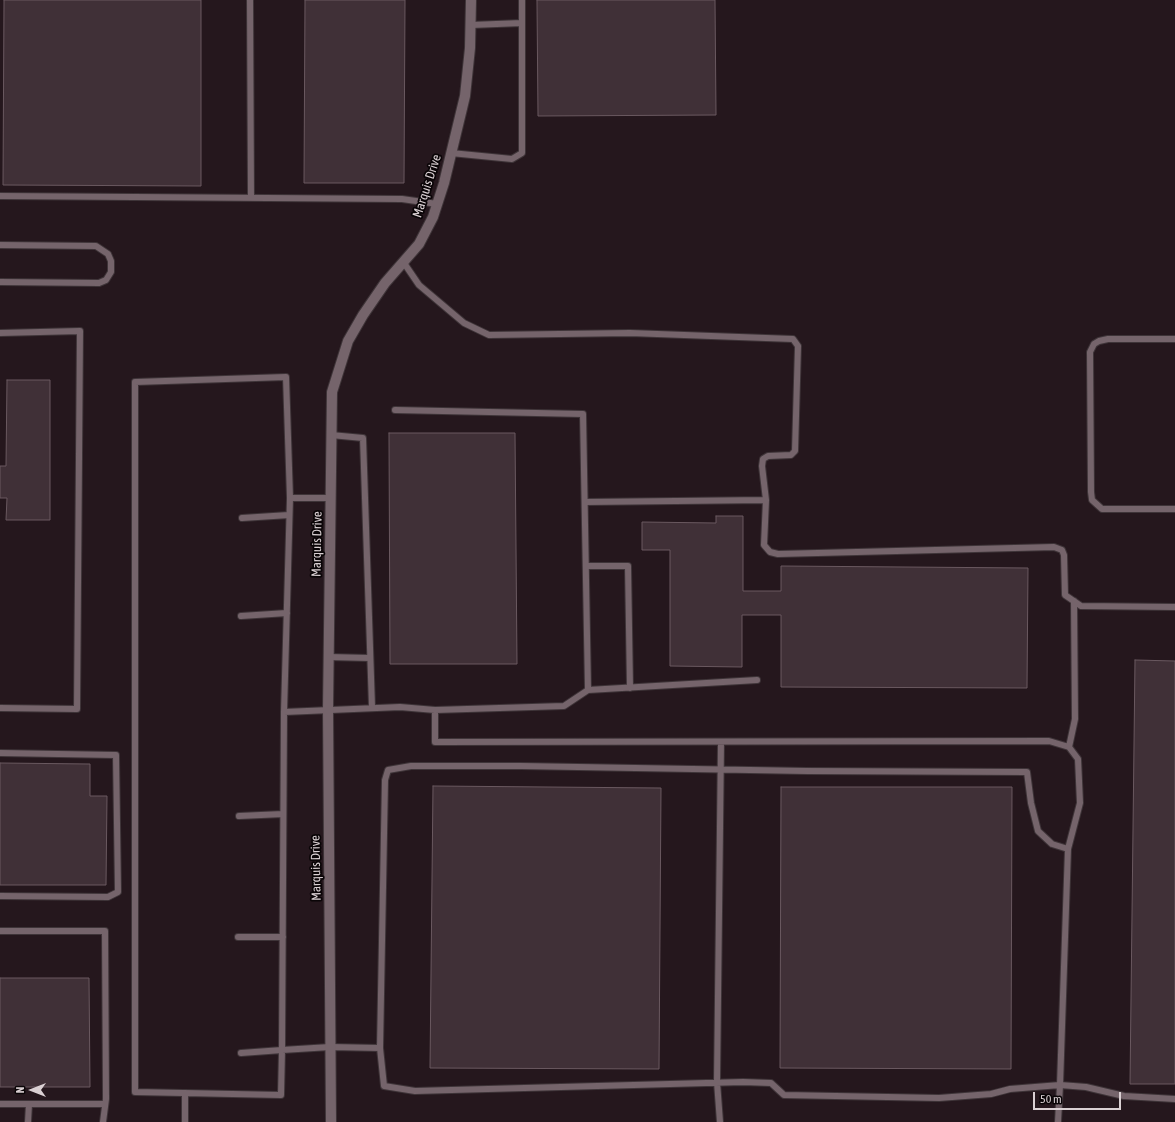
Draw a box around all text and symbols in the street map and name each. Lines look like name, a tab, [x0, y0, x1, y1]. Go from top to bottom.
street label: Marquis Drive	[409, 152, 445, 220]
street label: Marquis Drive	[309, 511, 325, 577]
street label: Marquis Drive	[308, 835, 324, 901]
north arrow	[12, 1070, 52, 1110]
scale bar	[1035, 1084, 1123, 1110]
text: N	[14, 1087, 26, 1093]
text: 50 m	[1040, 1092, 1062, 1106]

